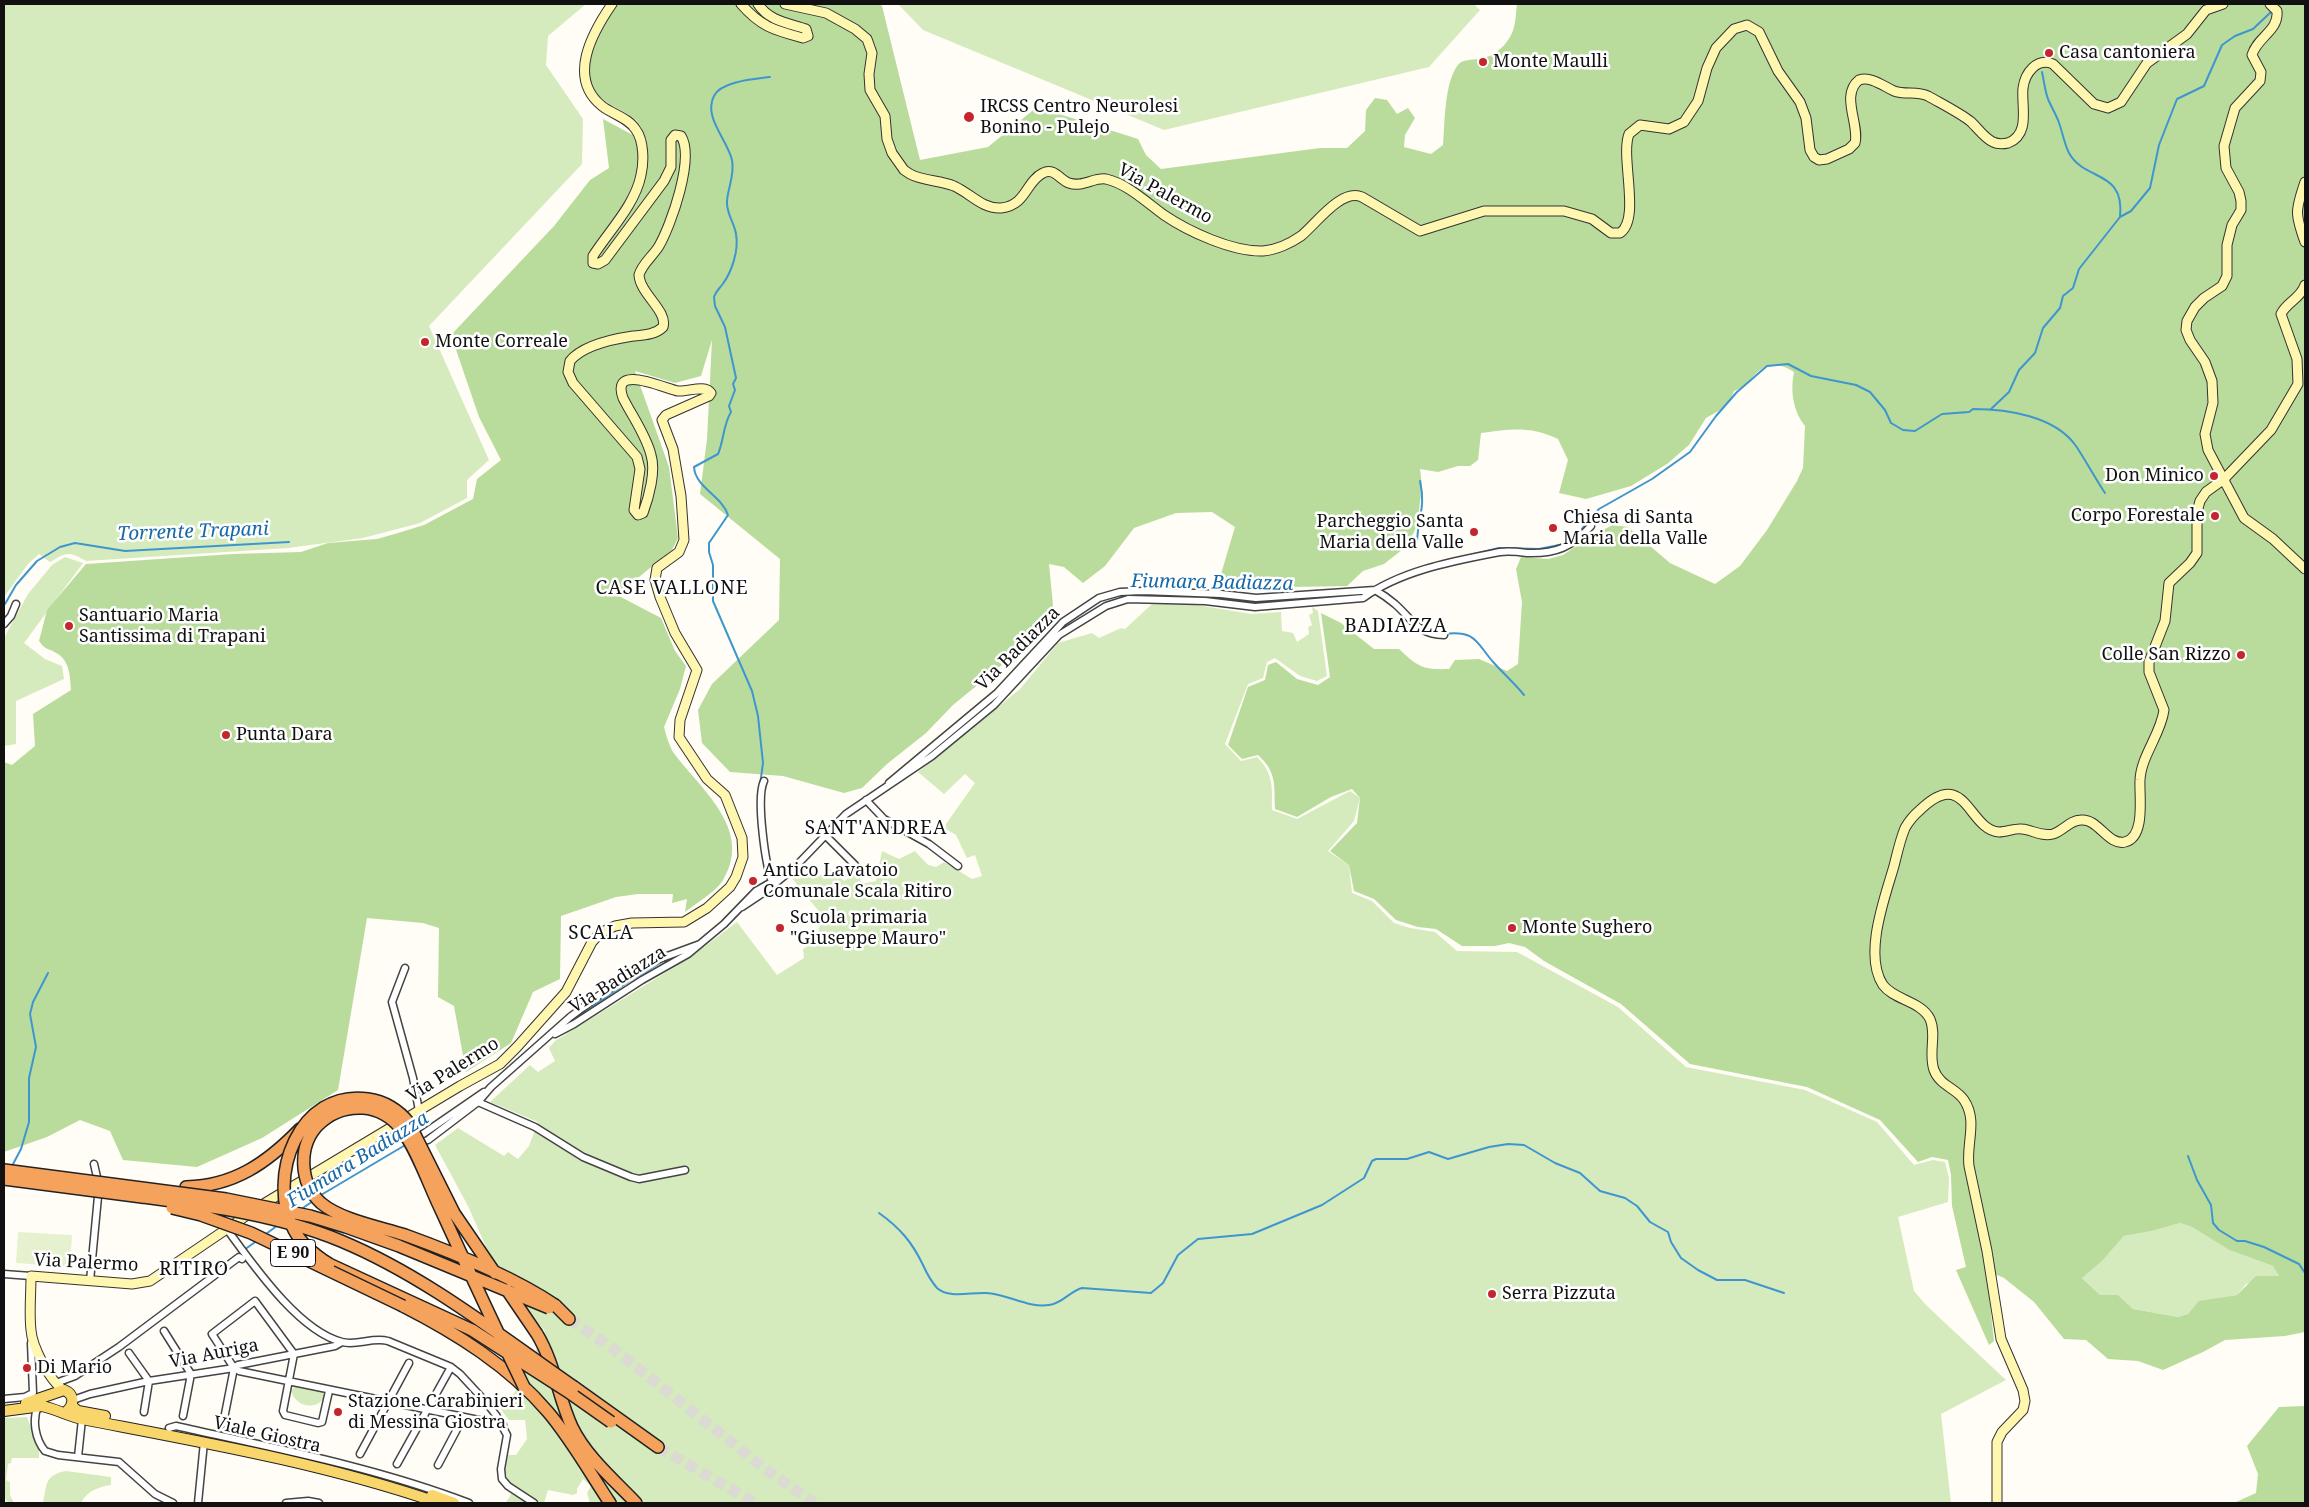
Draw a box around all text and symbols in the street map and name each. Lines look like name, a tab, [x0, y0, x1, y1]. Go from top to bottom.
place label: Casa cantoniera	[2059, 42, 2196, 64]
marker: Casa cantoniera	[2043, 47, 2055, 59]
place label: Monte Maulli	[1493, 51, 1608, 73]
marker: Monte Maulli	[1477, 56, 1489, 68]
place label: IRCSS Centro Neurolesi Bonino - Pulejo	[980, 96, 1178, 138]
marker: IRCSS Centro Neurolesi Bonino - Pulejo	[962, 110, 976, 124]
street label: Via Palermo	[1114, 159, 1216, 229]
place label: Monte Correale	[435, 331, 568, 353]
marker: Monte Correale	[419, 336, 431, 348]
place label: Don Minico	[2105, 465, 2204, 487]
marker: Don Minico	[2208, 470, 2220, 482]
place label: Corpo Forestale	[2071, 505, 2205, 527]
place label: Chiesa di Santa Maria della Valle	[1563, 507, 1708, 550]
marker: Corpo Forestale	[2209, 510, 2221, 522]
place label: Parcheggio Santa Maria della Valle	[1316, 511, 1464, 554]
water label: Torrente Trapani	[117, 518, 269, 546]
marker: Chiesa di Santa Maria della Valle	[1547, 522, 1559, 534]
marker: Parcheggio Santa Maria della Valle	[1468, 526, 1480, 538]
water label: Fiumara Badiazza	[1131, 570, 1293, 596]
district label: CASE VALLONE	[594, 578, 750, 600]
street label: Via Badiazza	[971, 602, 1065, 696]
place label: Santuario Maria Santissima di Trapani	[79, 605, 266, 648]
district label: BADIAZZA	[1343, 616, 1449, 638]
marker: Santuario Maria Santissima di Trapani	[63, 620, 75, 632]
place label: Colle San Rizzo	[2102, 644, 2231, 666]
marker: Colle San Rizzo	[2235, 649, 2247, 661]
place label: Punta Dara	[236, 724, 333, 746]
marker: Punta Dara	[220, 729, 232, 741]
district label: SANT'ANDREA	[803, 818, 949, 840]
place label: Antico Lavatoio Comunale Scala Ritiro	[763, 860, 952, 902]
marker: Antico Lavatoio Comunale Scala Ritiro	[747, 875, 759, 887]
place label: Scuola primaria "Giuseppe Mauro"	[790, 907, 946, 950]
place label: Monte Sughero	[1522, 917, 1652, 939]
marker: Scuola primaria "Giuseppe Mauro"	[774, 922, 786, 934]
marker: Monte Sughero	[1506, 922, 1518, 934]
district label: SCALA	[568, 923, 634, 945]
street label: Via Badiazza	[566, 942, 670, 1018]
street label: Via Palermo	[403, 1033, 503, 1107]
water label: Fiumara Badiazza	[283, 1107, 433, 1213]
road number: E 90	[270, 1240, 316, 1266]
street label: Via Palermo	[33, 1249, 139, 1277]
district label: RITIRO	[158, 1259, 230, 1281]
place label: Serra Pizzuta	[1502, 1283, 1616, 1305]
marker: Serra Pizzuta	[1486, 1288, 1498, 1300]
street label: Via Auriga	[168, 1335, 260, 1373]
place label: Di Mario	[37, 1357, 112, 1379]
marker: Di Mario	[21, 1362, 33, 1374]
place label: Stazione Carabinieri di Messina Giostra	[348, 1391, 523, 1434]
marker: Stazione Carabinieri di Messina Giostra	[332, 1406, 344, 1418]
street label: Viale Giostra	[211, 1412, 323, 1458]

